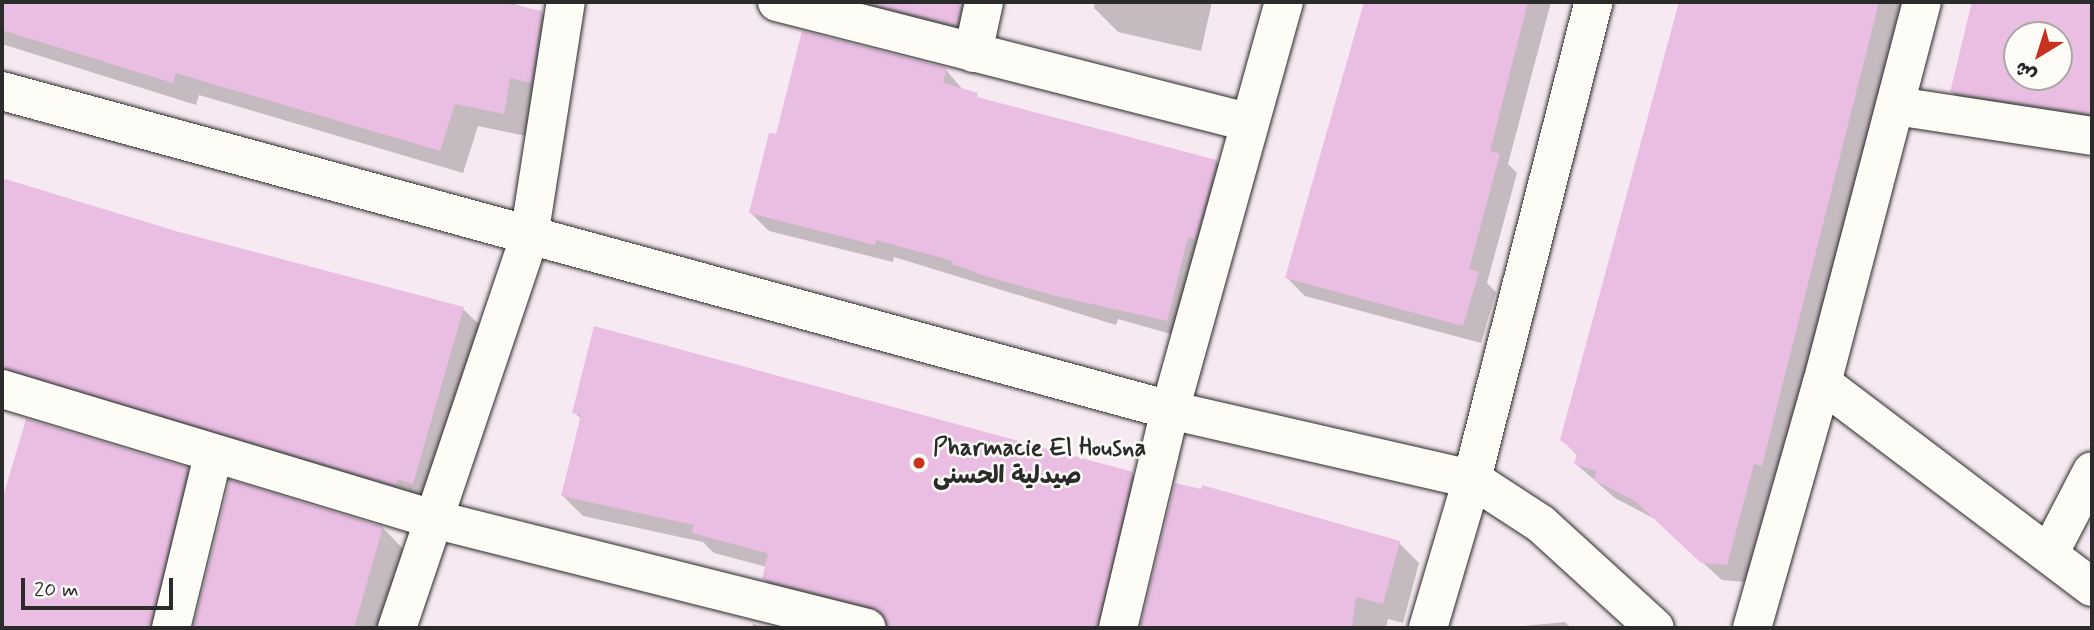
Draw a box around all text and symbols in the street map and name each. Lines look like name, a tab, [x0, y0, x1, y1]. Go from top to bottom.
north arrow	[2003, 21, 2073, 91]
text: ش	[2010, 55, 2042, 88]
place label: Pharmacie El Housna صيدلية الحسنى	[933, 435, 1154, 491]
marker: Pharmacie El Housna صيدلية الحسنى	[911, 455, 927, 471]
scale bar	[24, 564, 177, 608]
text: 20 m	[34, 576, 79, 604]

